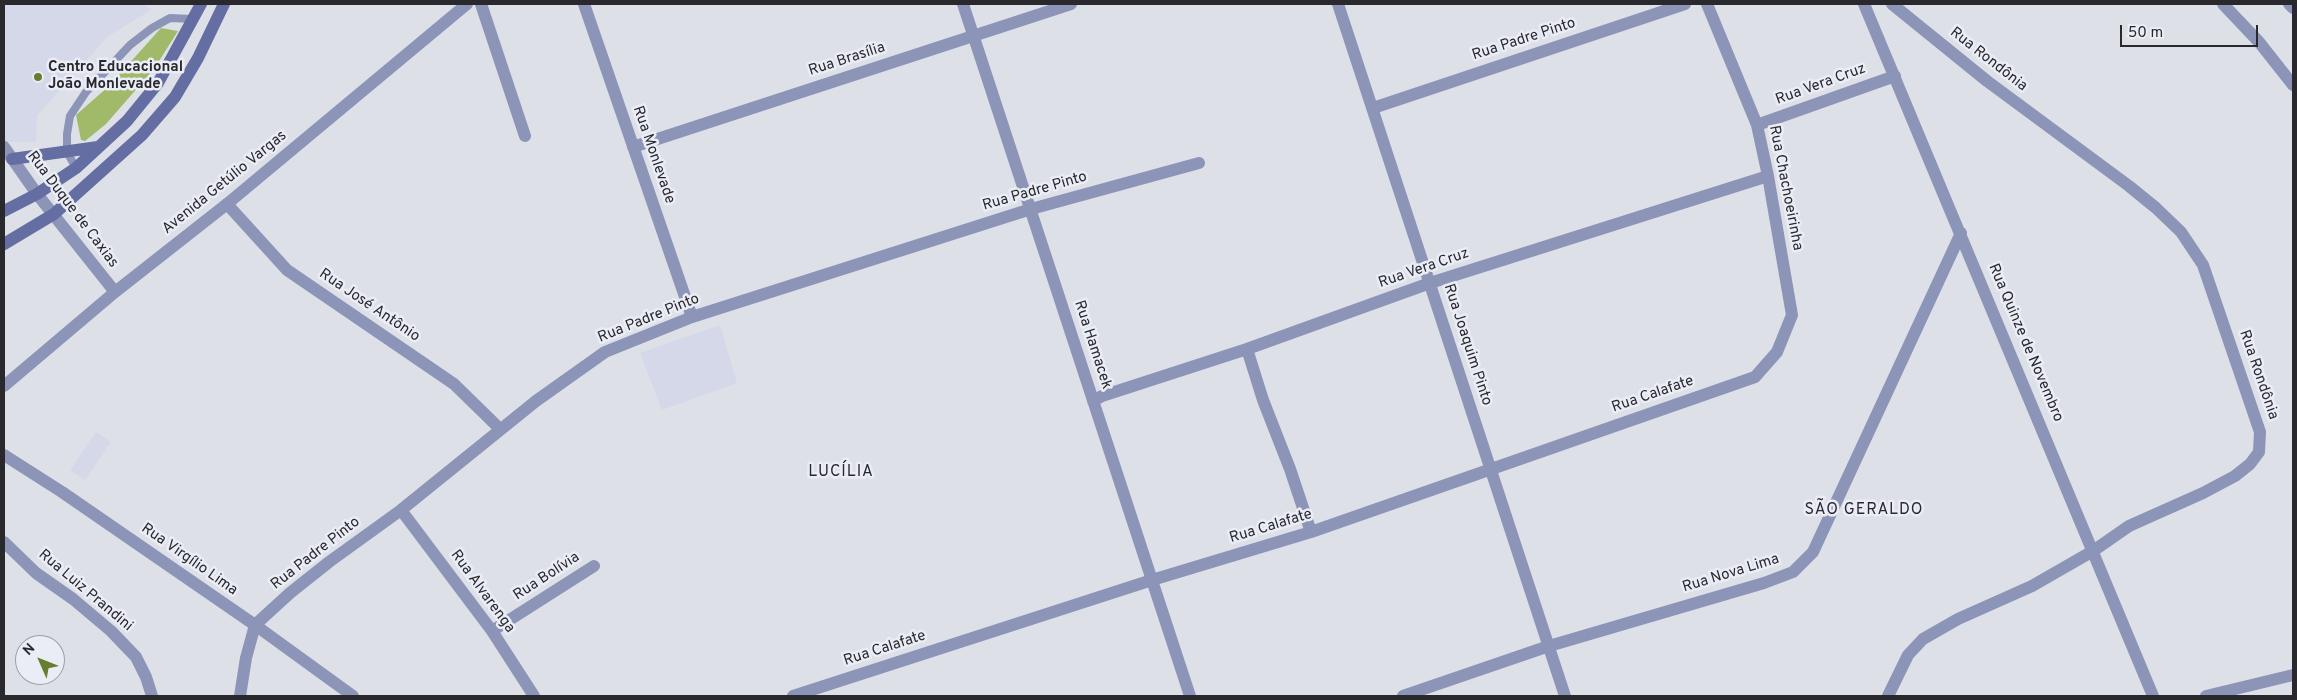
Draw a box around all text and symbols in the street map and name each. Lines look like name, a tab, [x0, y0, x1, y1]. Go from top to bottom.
street label: Rua Padre Pinto	[1470, 15, 1578, 65]
scale bar	[2122, 15, 2260, 47]
street label: Rua Rondônia	[1946, 24, 2030, 96]
text: 50 m	[2128, 24, 2163, 43]
street label: Rua Brasília	[806, 39, 888, 81]
place label: Centro Educacional João Monlevade	[48, 59, 183, 94]
street label: Rua Vera Cruz	[1773, 60, 1869, 110]
marker: Centro Educacional João Monlevade	[32, 71, 44, 83]
street label: Rua Monlevade	[628, 104, 678, 206]
street label: Rua Chachoeirinha	[1764, 124, 1806, 252]
street label: Avenida Getúlio Vargas	[159, 127, 291, 239]
street label: Rua Duque de Caxias	[22, 148, 122, 272]
street label: Rua Padre Pinto	[981, 168, 1089, 216]
street label: Rua Vera Cruz	[1376, 245, 1472, 293]
street label: Rua Quinze de Novembro	[1983, 261, 2067, 425]
street label: Rua José Antônio	[315, 266, 423, 346]
street label: Rua Joaquim Pinto	[1439, 282, 1495, 408]
street label: Rua Padre Pinto	[596, 290, 702, 348]
street label: Rua Hamacek	[1069, 298, 1115, 392]
street label: Rua Rondônia	[2234, 328, 2282, 422]
street label: Rua Calafate	[1610, 373, 1696, 417]
district label: LUCÍLIA	[807, 463, 875, 483]
district label: SÃO GERALDO	[1803, 501, 1925, 521]
street label: Rua Calafate	[1228, 506, 1314, 548]
street label: Rua Padre Pinto	[268, 514, 364, 594]
street label: Rua Virgílio Lima	[137, 520, 241, 600]
street label: Rua Luiz Prandini	[34, 546, 136, 636]
street label: Rua Alvarenga	[446, 547, 518, 637]
street label: Rua Bolívia	[511, 549, 583, 605]
street label: Rua Nova Lima	[1680, 551, 1782, 597]
street label: Rua Calafate	[842, 627, 928, 671]
north arrow	[15, 635, 65, 685]
text: N	[20, 640, 39, 659]

